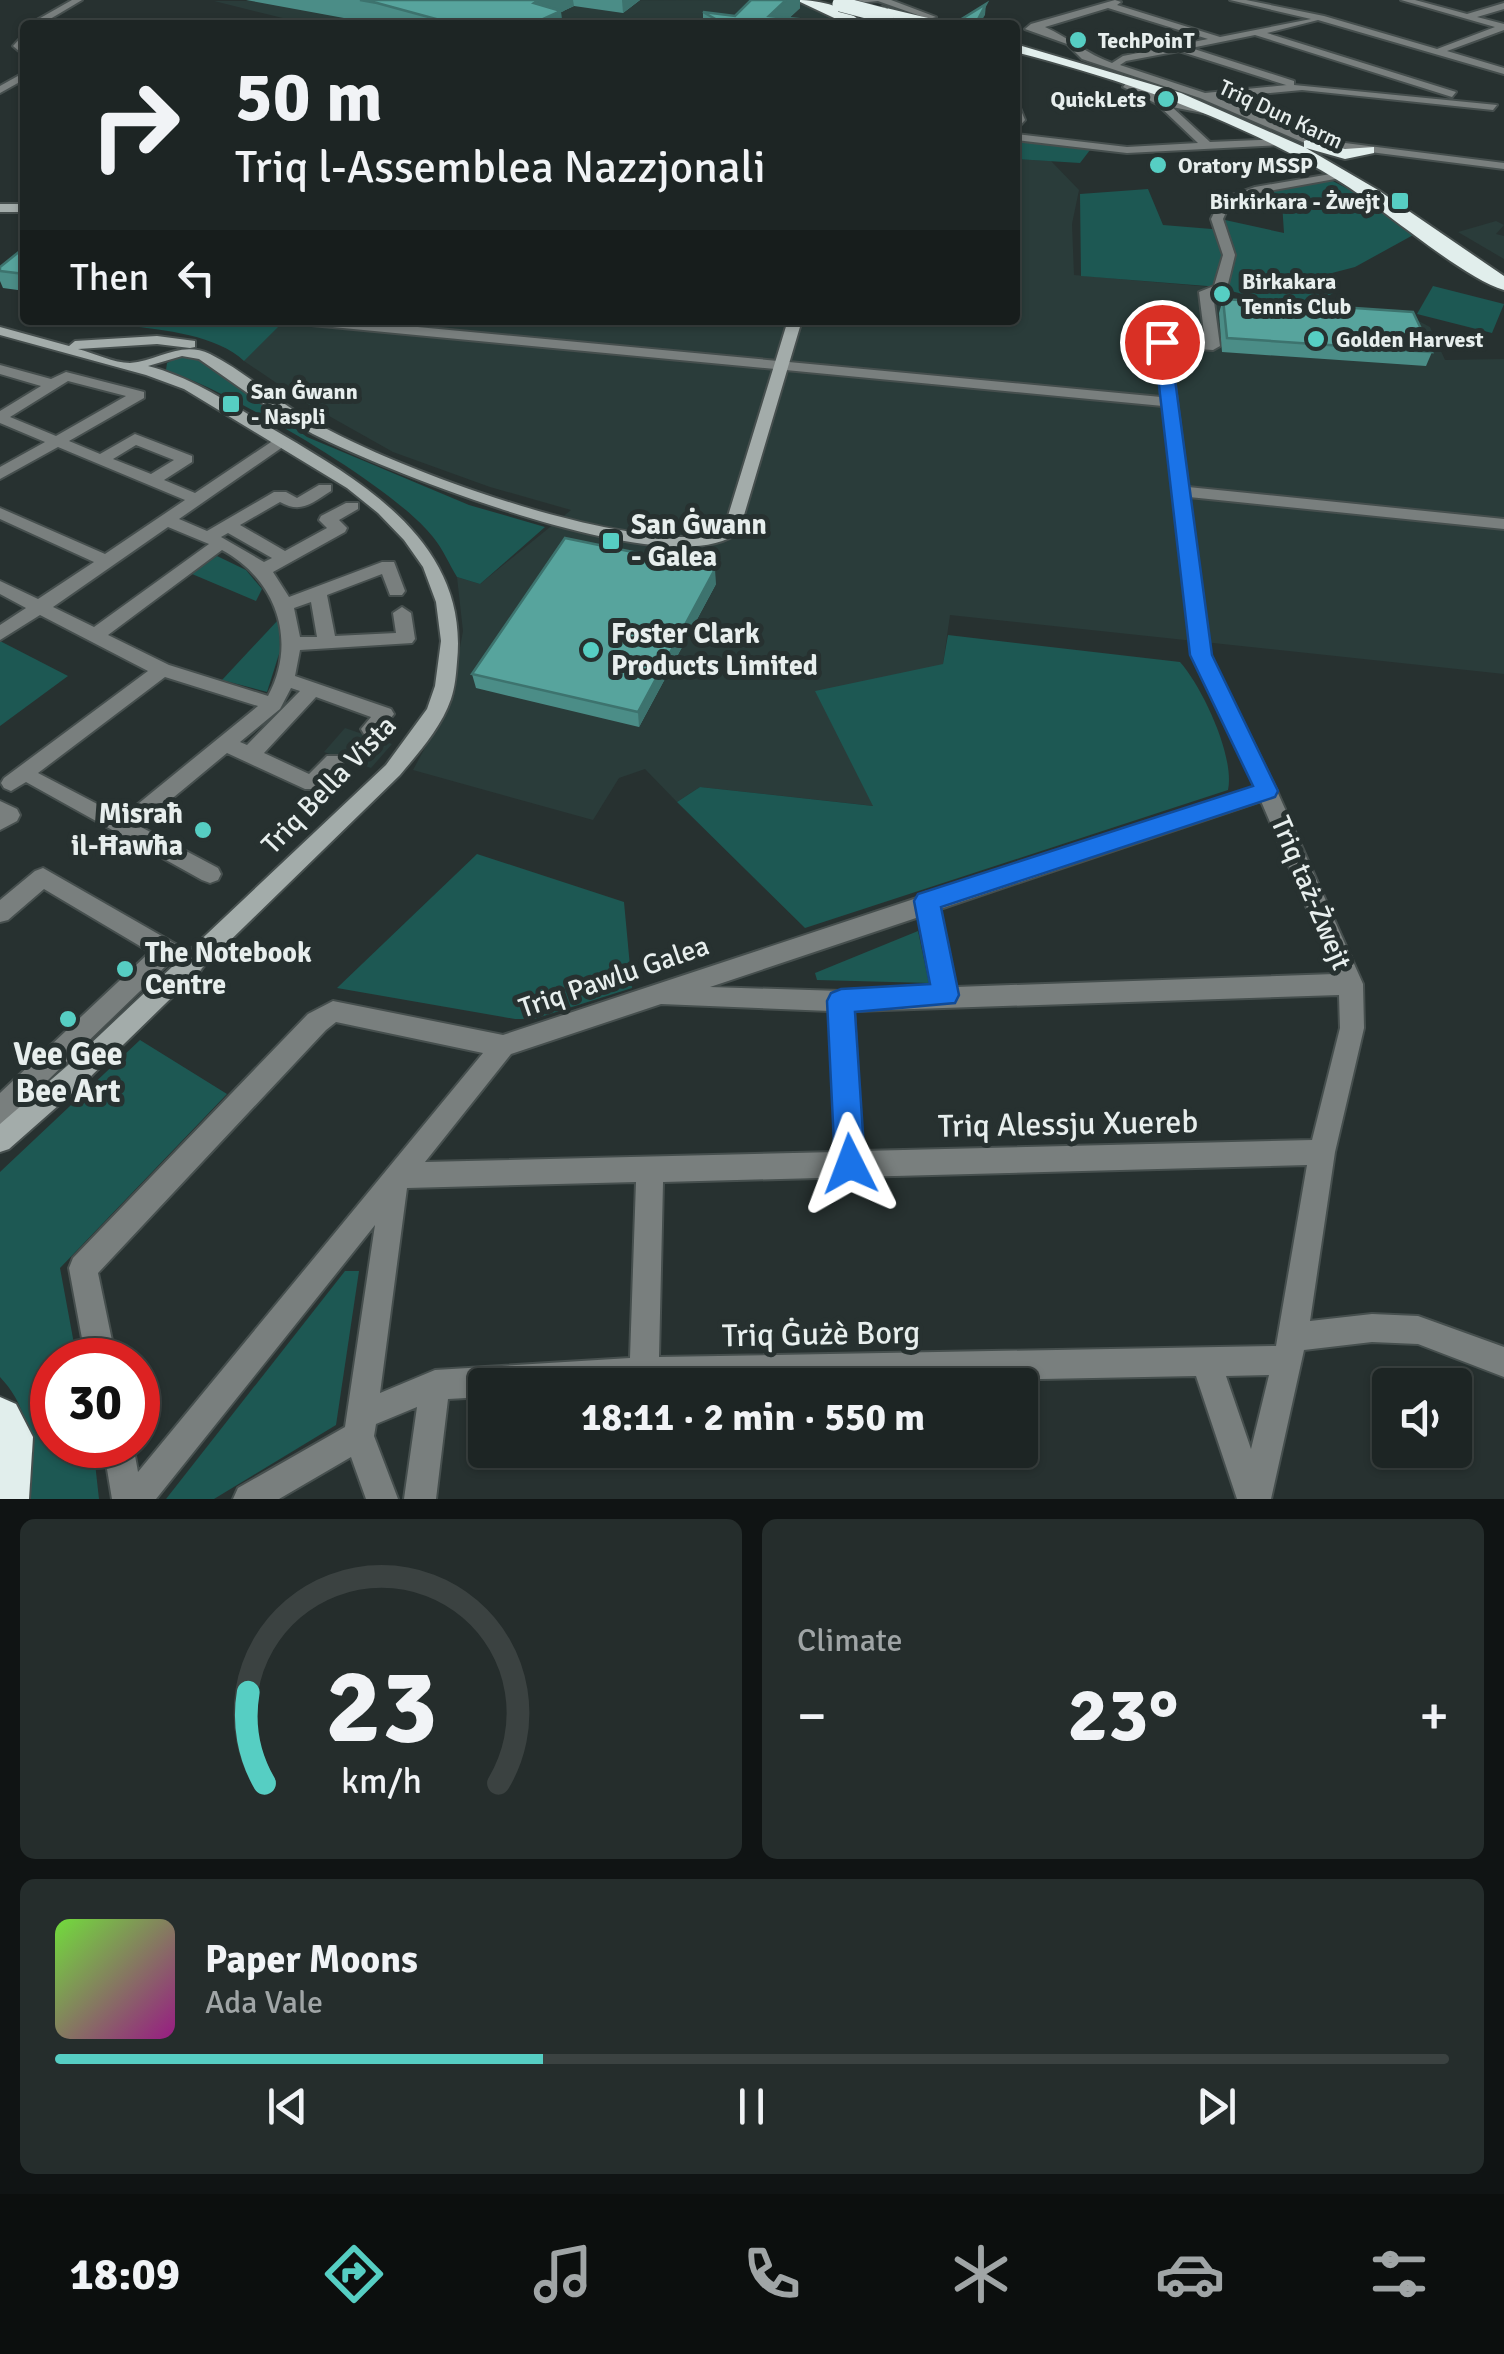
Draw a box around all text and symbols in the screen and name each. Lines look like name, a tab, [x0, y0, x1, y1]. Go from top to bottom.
place label: TechPoinT	[1098, 27, 1195, 54]
marker: TechPoinT	[1067, 29, 1089, 51]
text: 50 m	[235, 54, 383, 140]
icon: right	[70, 60, 200, 190]
street label: Triq Dun Karm	[1215, 74, 1347, 154]
place label: QuickLets	[1050, 86, 1146, 113]
marker: QuickLets	[1155, 88, 1177, 110]
text: Triq l-Assemblea Nazzjonali	[235, 140, 766, 195]
place label: Oratory MSSP	[1178, 152, 1313, 179]
marker: Oratory MSSP	[1147, 154, 1169, 176]
place label: Birkirkara - Żwejt	[1209, 188, 1380, 215]
marker: Birkirkara - Żwejt	[1389, 190, 1411, 212]
icon: left	[169, 250, 224, 305]
text: Then	[70, 254, 149, 301]
place label: Birkakara Tennis Club	[1242, 268, 1352, 320]
marker: Birkakara Tennis Club	[1211, 283, 1233, 305]
pin	[1120, 300, 1205, 385]
icon: arrive	[1135, 315, 1190, 370]
place label: Golden Harvest	[1336, 326, 1483, 353]
marker: Golden Harvest	[1305, 328, 1327, 350]
place label: San Ġwann - Naspli	[251, 378, 358, 430]
marker: San Ġwann - Naspli	[220, 393, 242, 415]
place label: San Ġwann - Galea	[631, 507, 767, 574]
marker: San Ġwann - Galea	[600, 530, 622, 552]
place label: Foster Clark Products Limited	[611, 617, 818, 683]
marker: Foster Clark Products Limited	[580, 639, 602, 661]
street label: Triq Bella Vista	[255, 709, 403, 861]
place label: Misraħ il-Ħawħa	[71, 797, 183, 863]
street label: Triq taż-Żwejt	[1263, 811, 1359, 975]
marker: Misraħ il-Ħawħa	[192, 819, 214, 841]
street label: Triq Pawlu Galea	[514, 929, 714, 1025]
place label: The Notebook Centre	[145, 936, 312, 1002]
marker: The Notebook Centre	[114, 958, 136, 980]
marker: Vee Gee Bee Art	[57, 1008, 79, 1030]
place label: Vee Gee Bee Art	[13, 1035, 123, 1111]
street label: Triq Alessju Xuereb	[937, 1102, 1199, 1146]
position arrow	[798, 1112, 902, 1216]
street label: Triq Ġużè Borg	[721, 1313, 921, 1355]
speed limit sign: 30	[30, 1338, 160, 1468]
map controls	[1372, 1368, 1472, 1468]
button: sound	[1372, 1368, 1472, 1468]
text: 18:11 · 2 min · 550 m	[581, 1394, 925, 1441]
text: Climate	[797, 1621, 903, 1660]
text: 23	[325, 1643, 437, 1771]
text: 23°	[1068, 1669, 1179, 1762]
text: −	[797, 1682, 827, 1750]
text: +	[1419, 1682, 1449, 1750]
text: km/h	[341, 1759, 421, 1803]
text: Paper Moons	[205, 1936, 418, 1983]
text: Ada Vale	[205, 1983, 323, 2022]
icon: previous	[260, 2079, 315, 2134]
icon: pause	[724, 2079, 779, 2134]
icon: next	[1189, 2079, 1244, 2134]
icon: directions	[319, 2239, 389, 2309]
icon: music	[528, 2239, 598, 2309]
icon: phone	[737, 2239, 807, 2309]
icon: climate	[946, 2239, 1016, 2309]
icon: car	[1155, 2239, 1225, 2309]
icon: filters	[1364, 2239, 1434, 2309]
text: 18:09	[70, 2247, 180, 2302]

